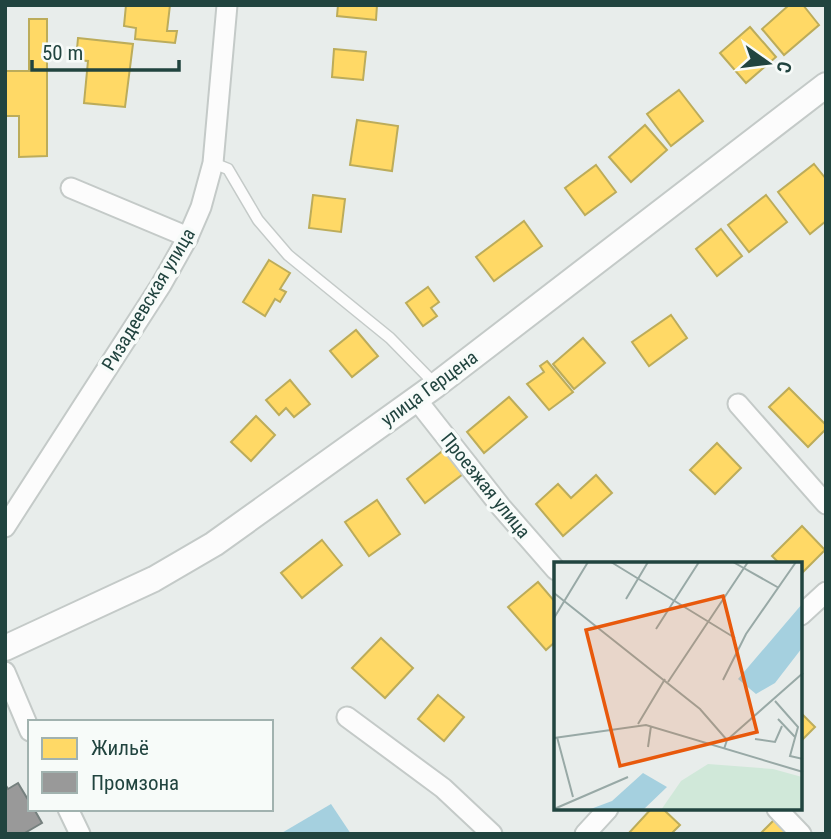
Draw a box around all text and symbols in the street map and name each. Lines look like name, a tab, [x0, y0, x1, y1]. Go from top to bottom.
scale bar	[32, 28, 178, 72]
north arrow	[733, 28, 803, 98]
text: 50 m	[42, 41, 83, 65]
text: С	[772, 59, 796, 75]
street label: Ризадеевская улица	[97, 224, 200, 375]
street label: улица Герцена	[377, 346, 482, 431]
street label: Проезжая улица	[436, 428, 535, 543]
inset map	[554, 562, 803, 811]
legend	[28, 720, 273, 811]
text: Жильё	[91, 736, 149, 760]
text: Промзона	[91, 771, 179, 795]

